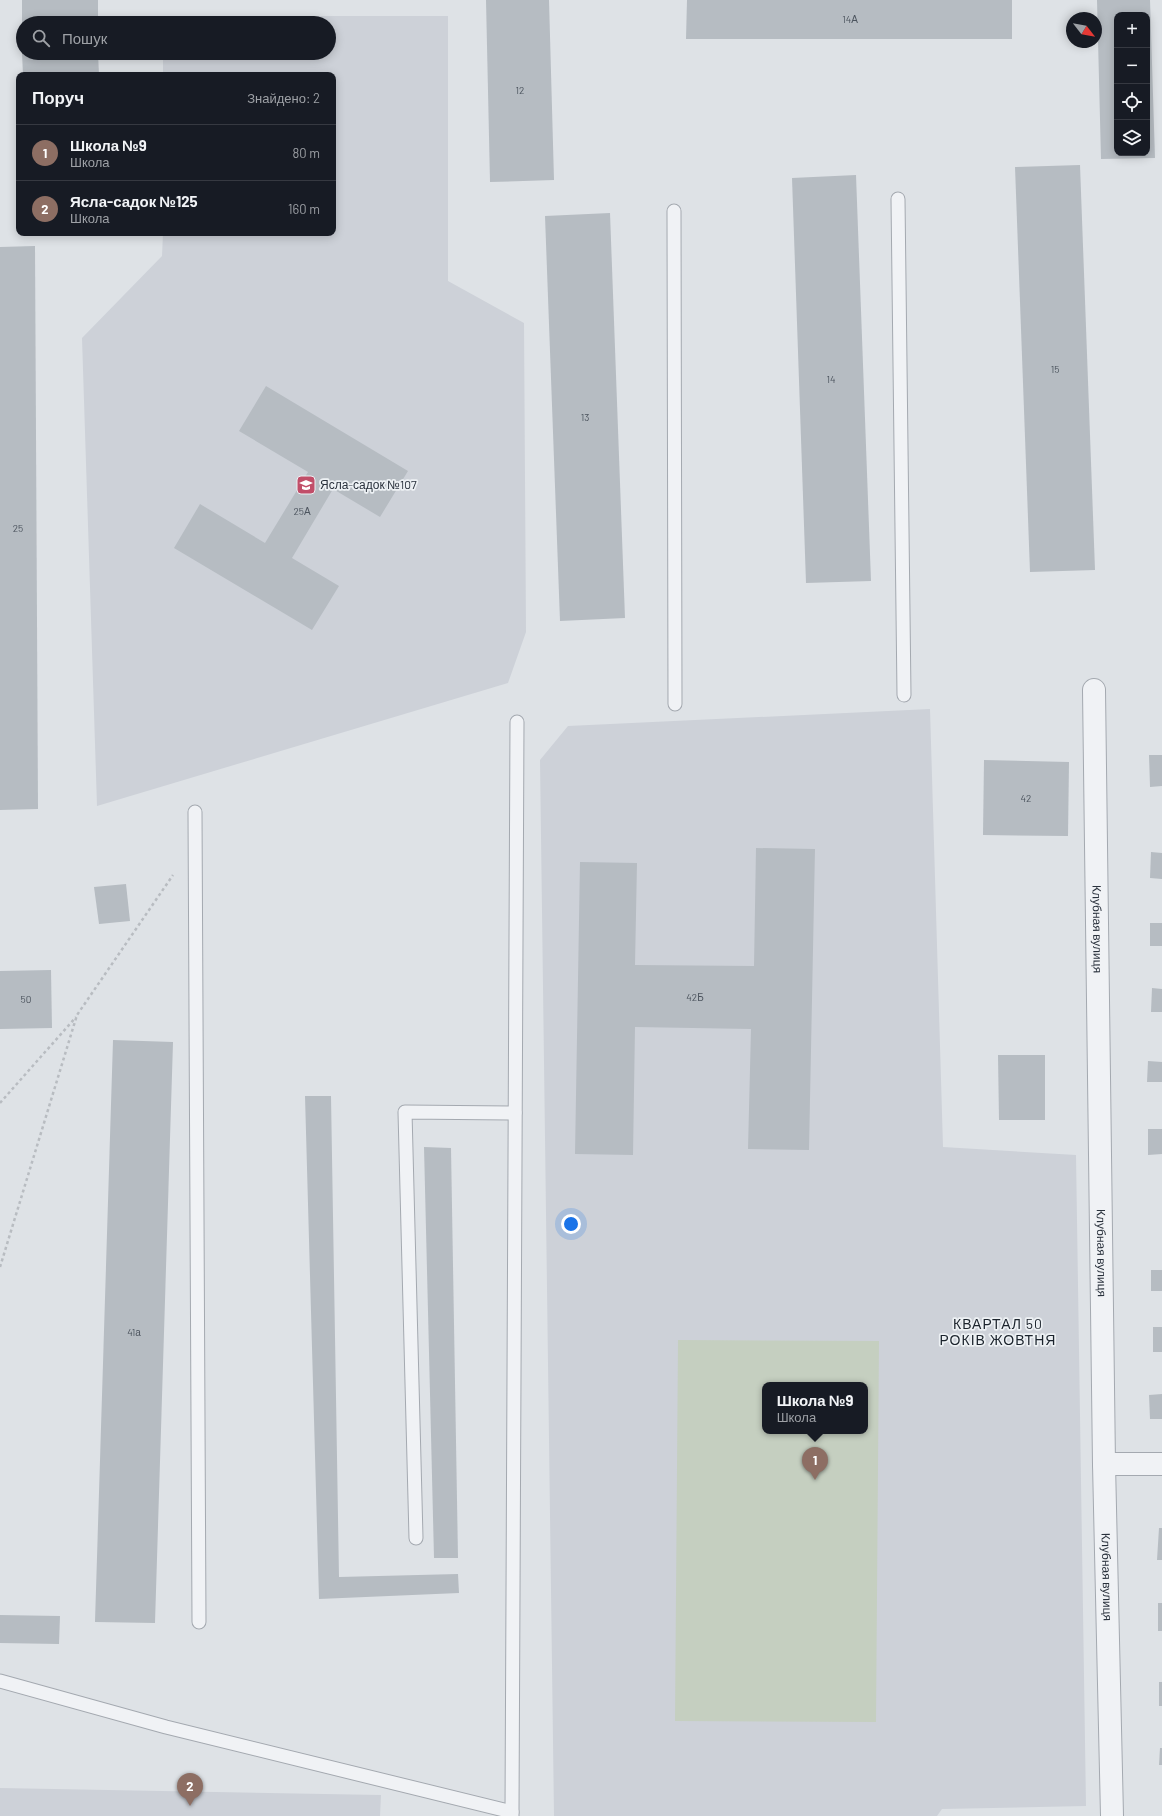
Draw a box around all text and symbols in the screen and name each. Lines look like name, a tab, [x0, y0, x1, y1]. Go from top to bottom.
north arrow	[1066, 12, 1102, 48]
map controls	[1114, 12, 1150, 156]
button: +	[1114, 12, 1150, 48]
house number: 14А	[842, 13, 858, 25]
search box	[16, 16, 336, 60]
icon: search	[30, 27, 52, 49]
text: Пошук	[62, 29, 107, 47]
button: −	[1114, 48, 1150, 84]
house number: 12	[516, 84, 524, 96]
button: locate	[1114, 84, 1150, 120]
text: Поруч	[32, 87, 84, 107]
text: Знайдено: 2	[247, 90, 320, 106]
button: layers	[1114, 120, 1150, 156]
text: Школа №9	[70, 136, 147, 154]
text: 1	[43, 145, 47, 161]
text: 80 m	[293, 145, 320, 161]
text: Школа	[70, 154, 110, 170]
text: Ясла-садок №125	[70, 192, 198, 210]
text: 2	[41, 201, 49, 217]
text: 160 m	[288, 201, 320, 217]
text: Школа	[70, 210, 110, 226]
house number: 15	[1051, 363, 1059, 375]
house number: 14	[826, 373, 836, 385]
house number: 13	[581, 411, 589, 423]
school or university icon: Ясла-садок №107	[295, 474, 317, 496]
place label: Ясла-садок №107	[320, 477, 417, 492]
house number: 25А	[293, 505, 311, 517]
house number: 25	[13, 522, 23, 534]
house number: 42	[1021, 792, 1031, 804]
street label: Клубная вулиця	[1090, 885, 1106, 973]
house number: 42Б	[686, 991, 704, 1003]
house number: 50	[21, 993, 31, 1005]
street label: Клубная вулиця	[1094, 1209, 1110, 1297]
your location	[561, 1214, 581, 1234]
district label: КВАРТАЛ 50 РОКІВ ЖОВТНЯ	[940, 1315, 1056, 1348]
house number: 41а	[127, 1326, 141, 1338]
popup	[762, 1382, 868, 1434]
text: Школа №9	[777, 1391, 853, 1409]
text: Школа	[777, 1409, 816, 1425]
pin: 1	[802, 1447, 828, 1480]
street label: Клубная вулиця	[1099, 1533, 1116, 1621]
pin: 2	[177, 1773, 203, 1806]

